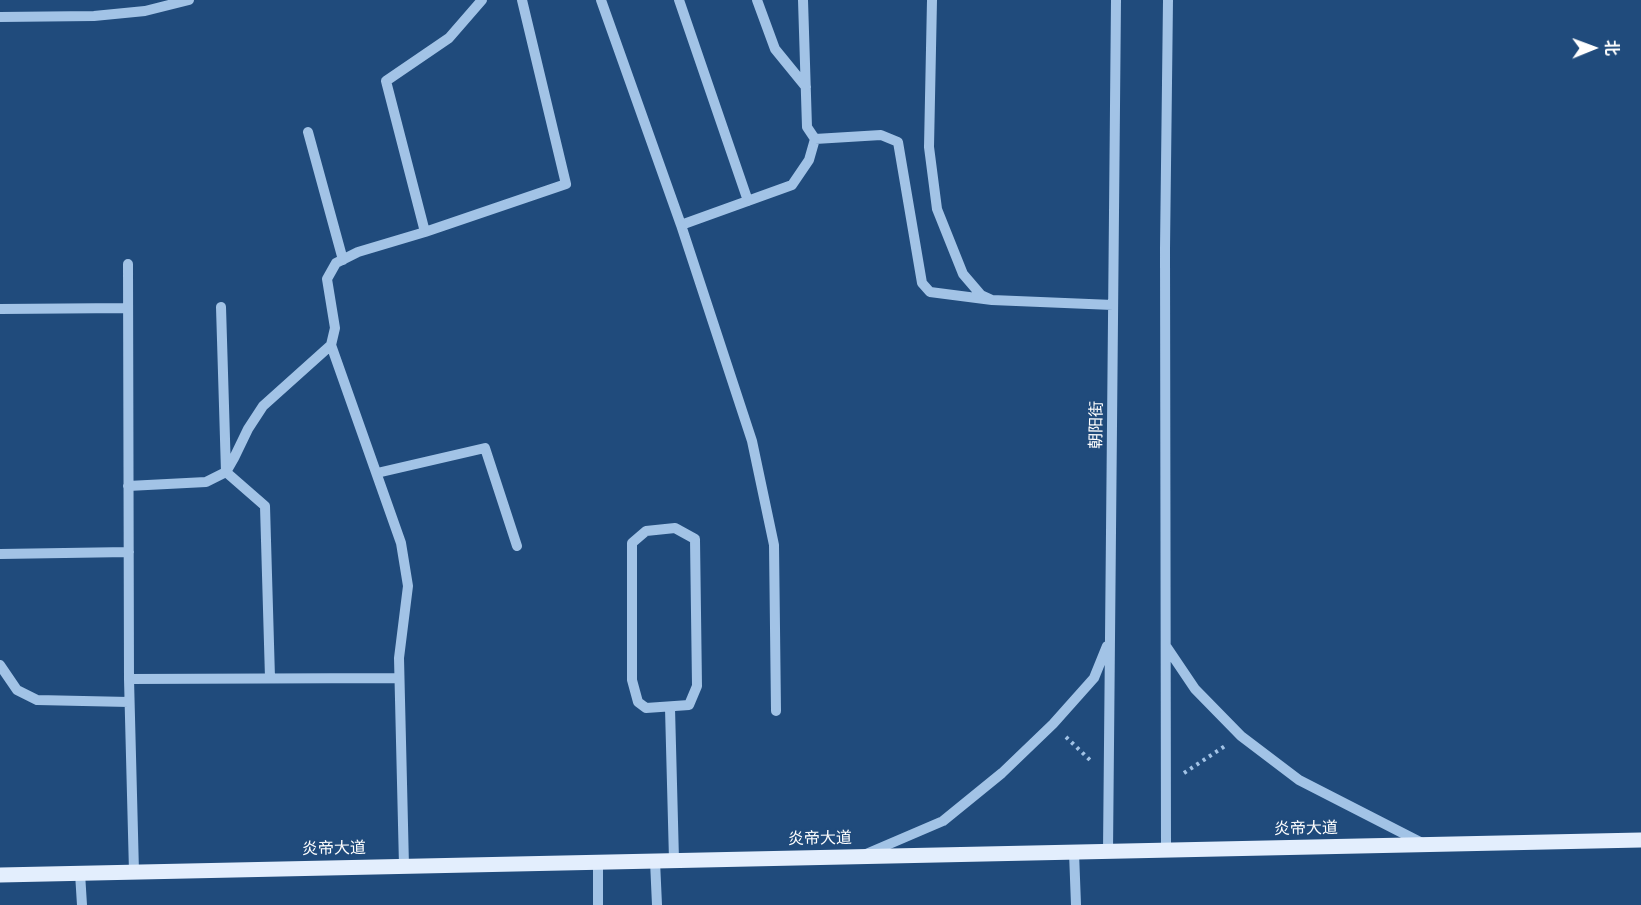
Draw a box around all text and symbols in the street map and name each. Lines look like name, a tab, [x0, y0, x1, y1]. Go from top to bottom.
north arrow	[1563, 18, 1623, 78]
text: 北	[1602, 39, 1621, 56]
street label: 朝阳街	[1087, 401, 1107, 449]
street label: 炎帝大道	[1274, 819, 1338, 839]
street label: 炎帝大道	[788, 829, 852, 849]
street label: 炎帝大道	[302, 839, 366, 859]

